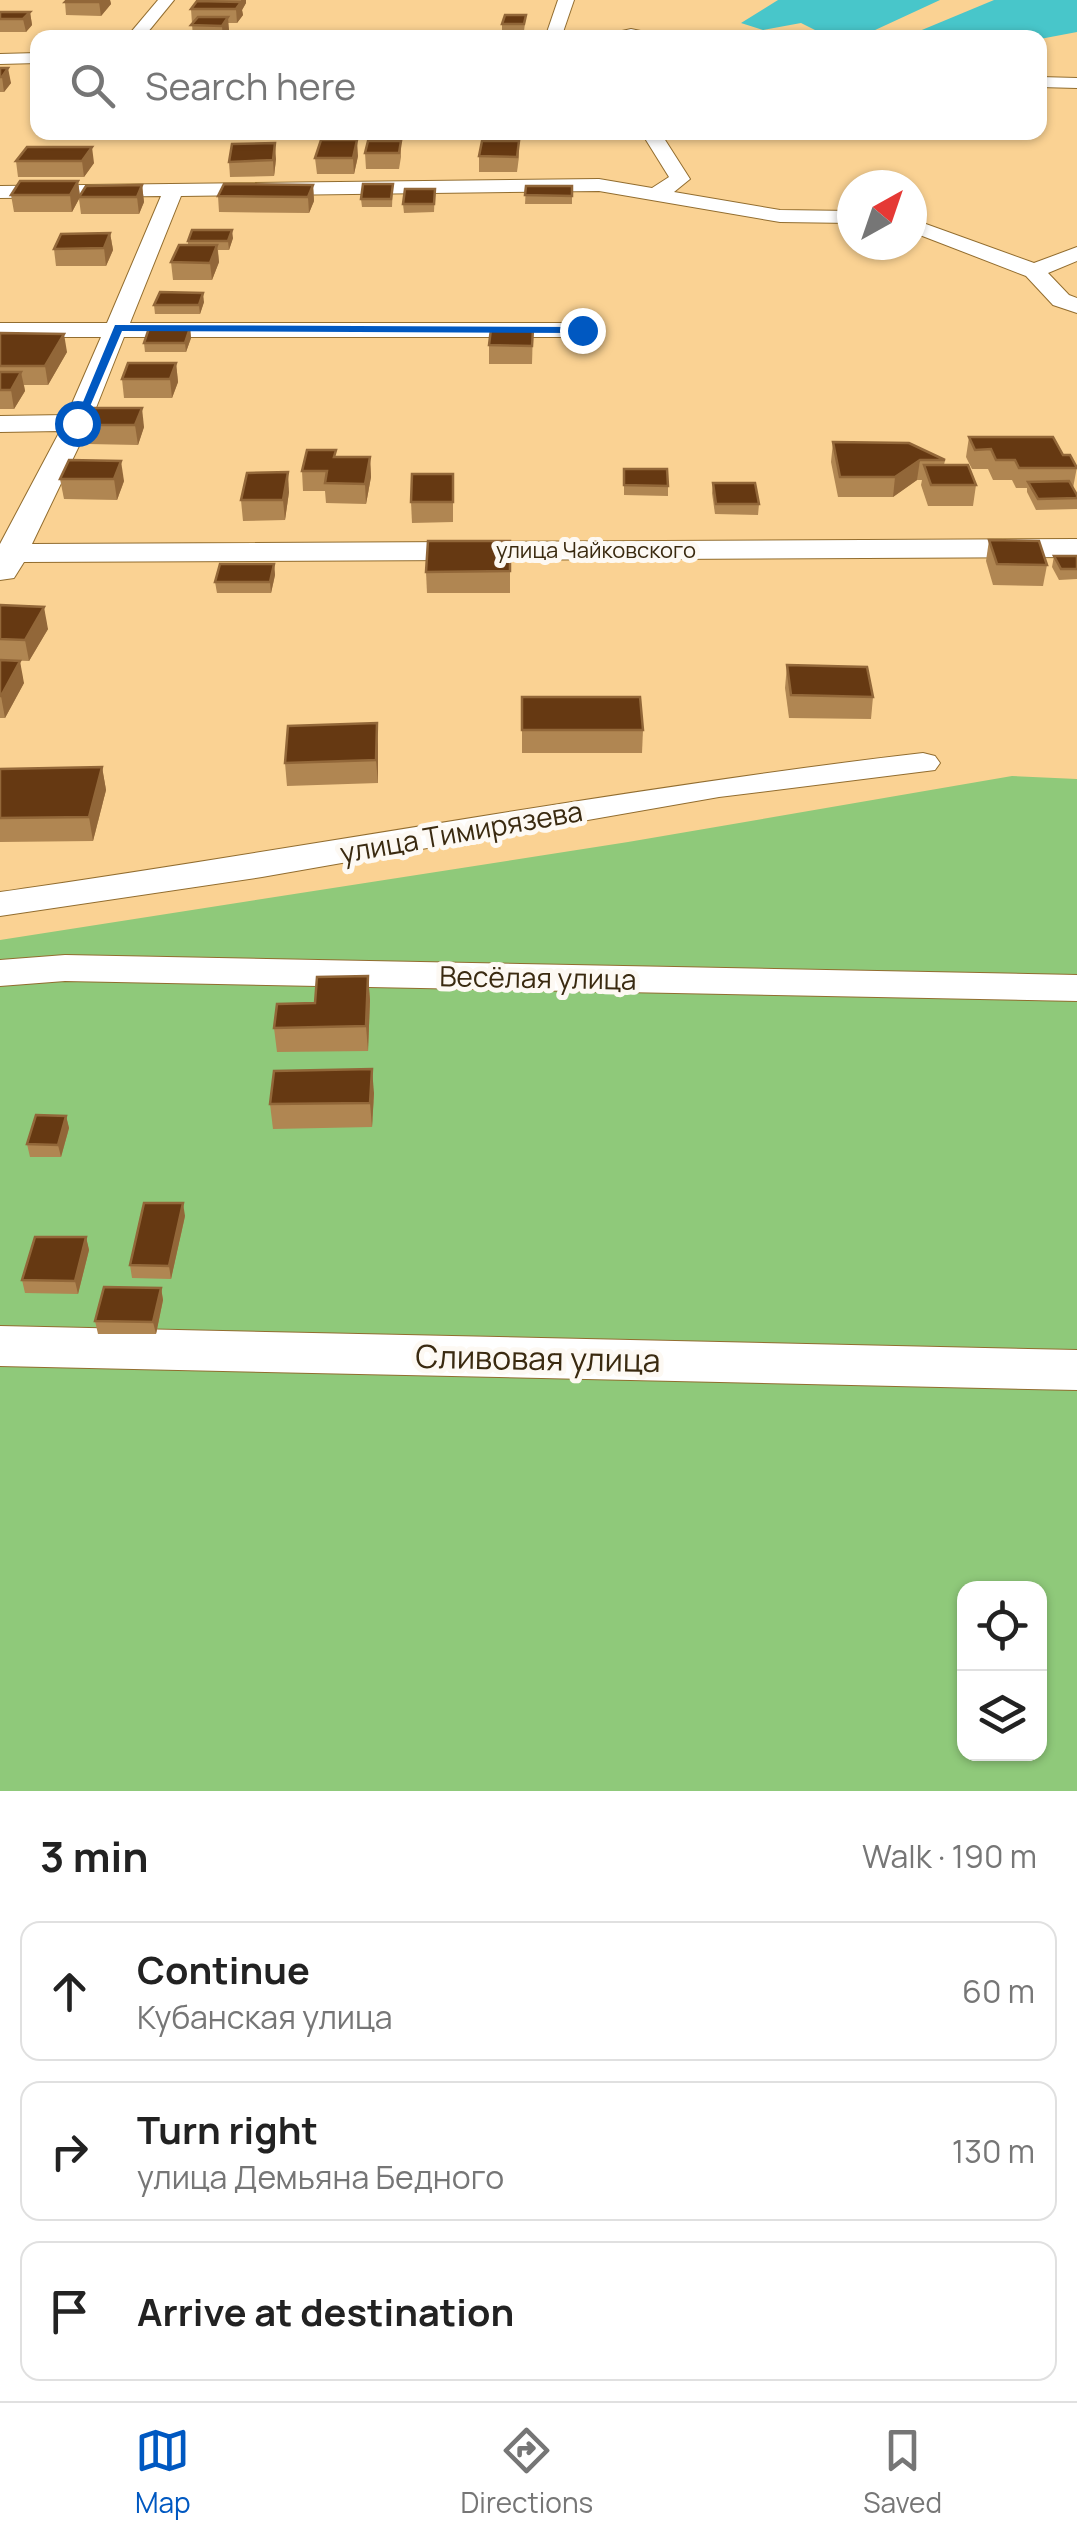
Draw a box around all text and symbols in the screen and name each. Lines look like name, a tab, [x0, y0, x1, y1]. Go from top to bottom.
search box	[30, 30, 1047, 140]
icon: search	[65, 58, 120, 113]
text: Search here	[145, 59, 356, 111]
north arrow	[837, 170, 927, 260]
route end	[560, 308, 606, 354]
route start	[55, 401, 101, 447]
street label: улица Чайковского	[496, 535, 696, 565]
street label: улица Тимирязева	[337, 791, 585, 871]
street label: Весёлая улица	[439, 956, 637, 998]
street label: Сливовая улица	[415, 1334, 661, 1382]
map controls	[957, 1581, 1047, 1761]
button: locate	[957, 1581, 1047, 1671]
button: layers	[957, 1671, 1047, 1761]
text: 3 min	[40, 1827, 149, 1885]
text: Walk · 190 m	[862, 1834, 1037, 1878]
text: Continue	[137, 1943, 310, 1995]
icon: ahead	[42, 1964, 97, 2019]
text: 60 m	[962, 1969, 1035, 2013]
text: Кубанская улица	[137, 1995, 393, 2039]
text: Turn right	[137, 2103, 318, 2155]
icon: right	[42, 2124, 97, 2179]
text: 130 m	[952, 2129, 1035, 2173]
text: улица Демьяна Бедного	[137, 2155, 504, 2199]
icon: arrive	[42, 2284, 97, 2339]
text: Arrive at destination	[137, 2285, 514, 2337]
tab: Map	[135, 2423, 191, 2521]
tab: Directions	[461, 2423, 593, 2521]
tab: Saved	[863, 2423, 942, 2521]

